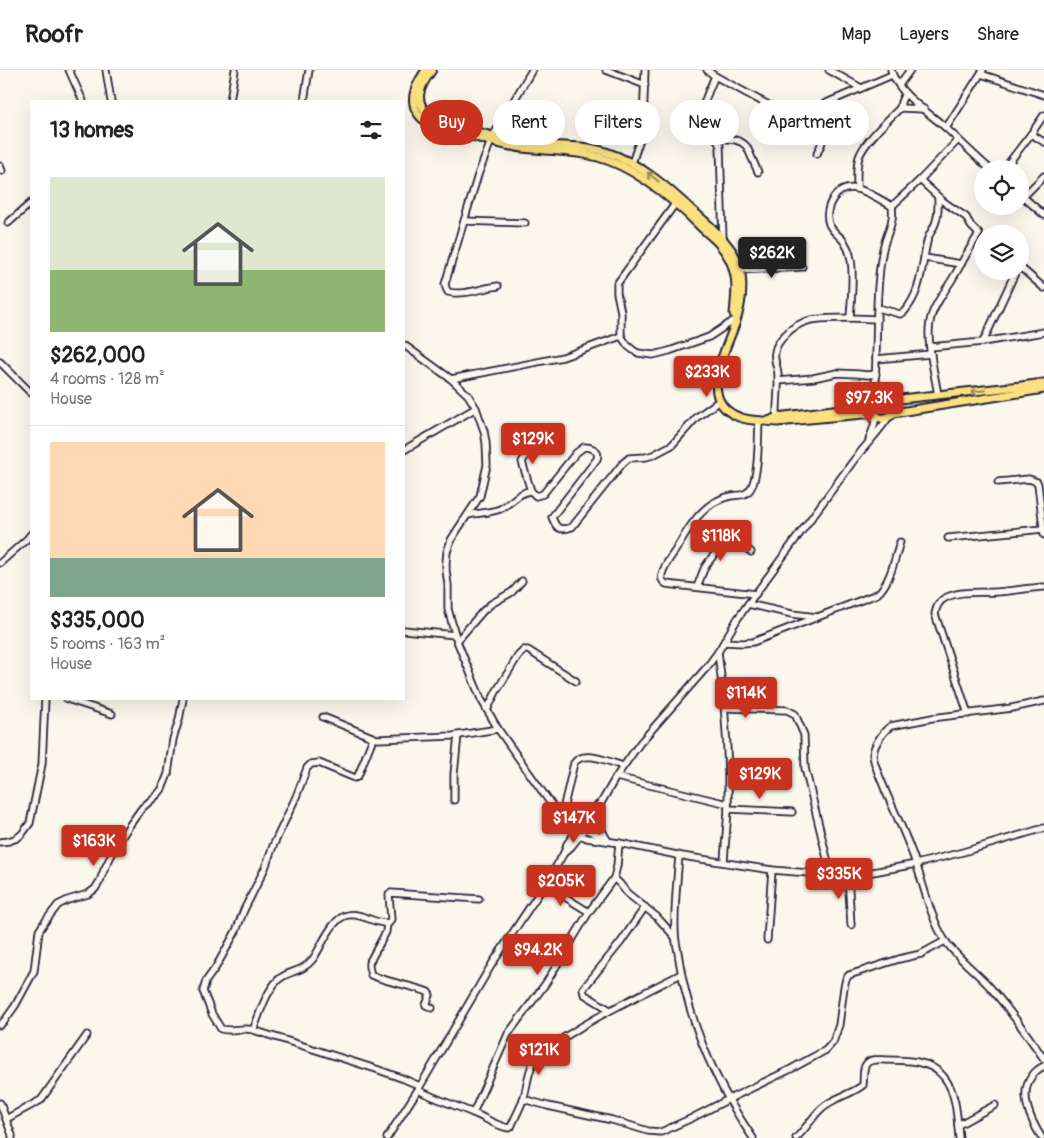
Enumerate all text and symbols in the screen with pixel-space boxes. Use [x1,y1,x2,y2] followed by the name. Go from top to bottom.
[25,20,83,49] text: Roofr
[842,23,871,46] text: Map
[899,23,949,46] text: Layers
[977,23,1019,46] text: Share
[420,100,483,145] chip: Buy
[493,100,565,145] chip: Rent
[575,100,660,145] chip: Filters
[670,100,739,145] chip: New
[749,100,869,145] chip: Apartment
[357,116,385,144] icon: filters
[50,117,133,144] text: 13 homes
[974,160,1029,280] map controls
[974,160,1029,215] button: locate
[647,172,660,183] one-way arrow
[173,209,263,299] icon: home
[974,225,1029,280] button: layers
[737,236,807,279] pin: $262K
[749,243,795,263] text: $262K
[50,342,145,369] text: $262,000
[672,356,742,398] pin: $233K
[685,362,729,382] text: $233K
[50,369,165,389] text: 4 rooms · 128 m²
[828,382,910,424] pin: $97.3K
[971,386,987,396] one-way arrow
[845,388,893,408] text: $97.3K
[50,389,92,409] text: House
[498,422,568,465] pin: $129K
[512,429,554,449] text: $129K
[173,475,263,565] icon: home
[686,520,756,562] pin: $118K
[702,526,740,546] text: $118K
[50,607,145,634] text: $335,000
[50,634,165,654] text: 5 rooms · 163 m²
[50,654,92,674] text: House
[711,676,781,719] pin: $114K
[726,683,766,703] text: $114K
[725,758,795,800] pin: $129K
[739,764,781,784] text: $129K
[539,802,609,844] pin: $147K
[553,808,595,828] text: $147K
[59,824,129,867] pin: $163K
[73,831,115,851] text: $163K
[804,858,874,900] pin: $335K
[526,864,596,907] pin: $205K
[817,864,861,884] text: $335K
[538,871,584,891] text: $205K
[497,934,579,976] pin: $94.2K
[514,940,562,960] text: $94.2K
[504,1034,574,1076] pin: $121K
[519,1040,559,1060] text: $121K

